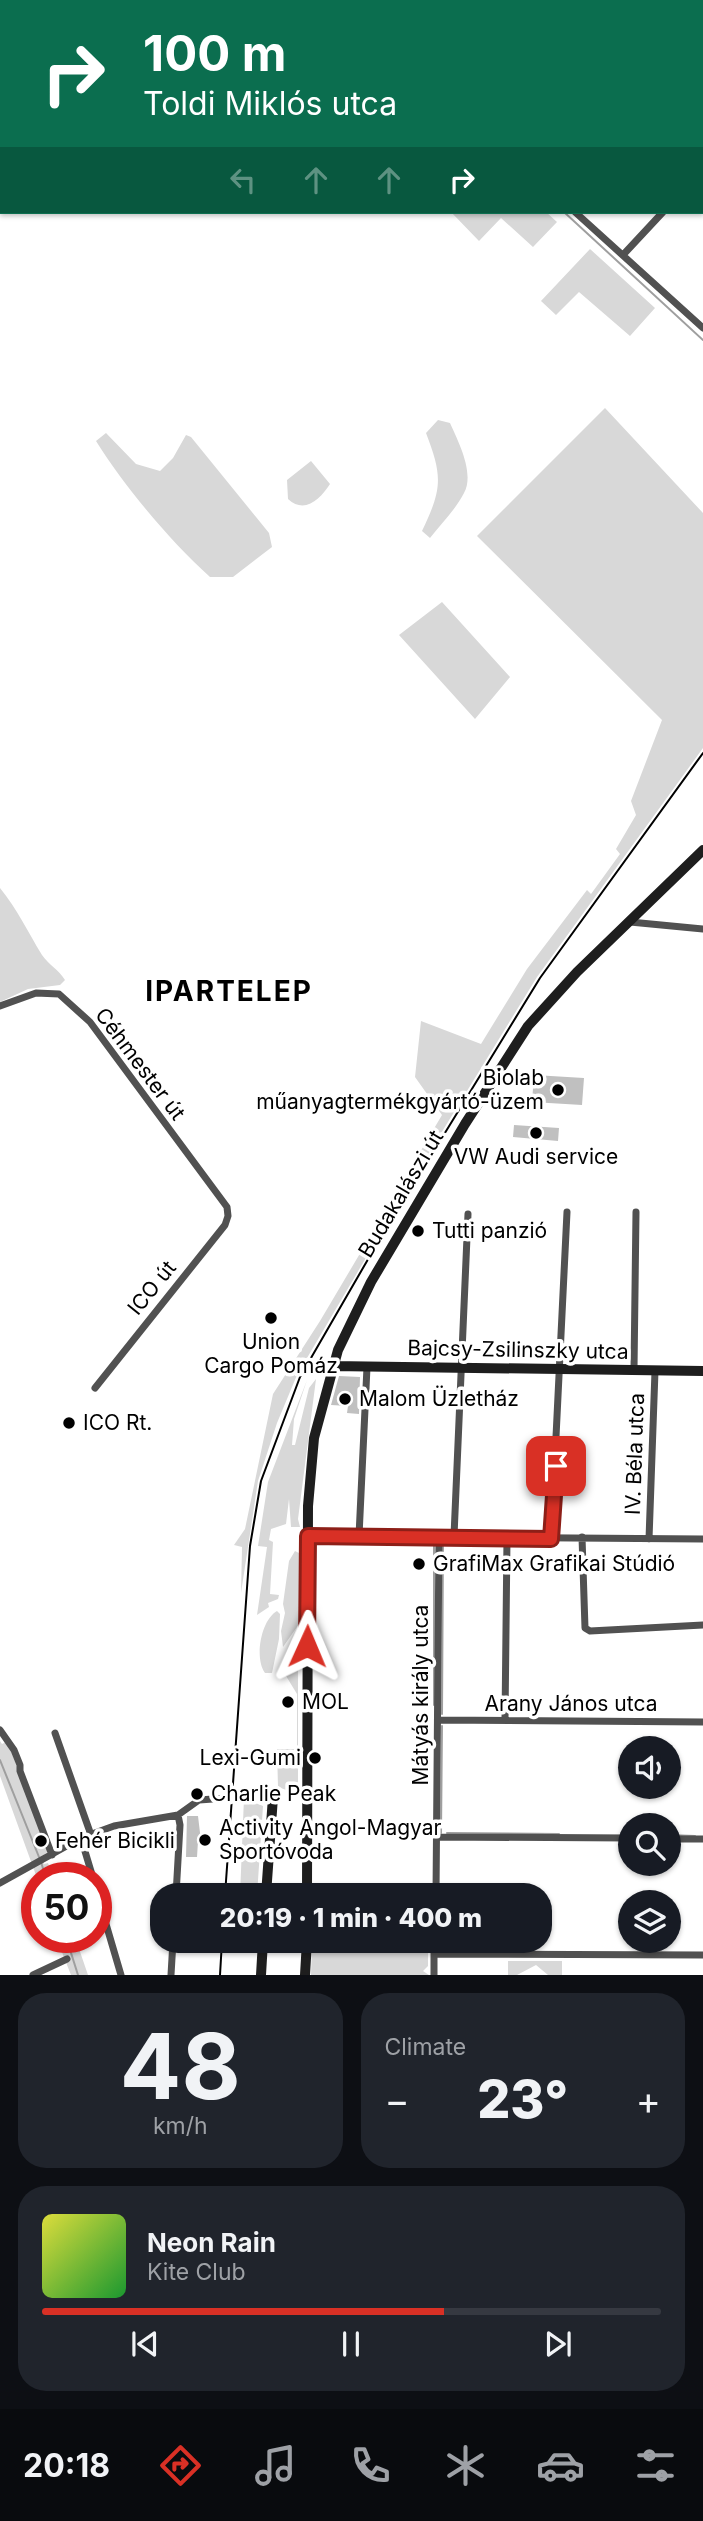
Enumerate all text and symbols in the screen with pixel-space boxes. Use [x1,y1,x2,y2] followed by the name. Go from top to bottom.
[143,24,287,83] text: 100 m
[28,28,119,119] icon: right
[143,84,397,123] text: Toldi Miklós utca
[224,161,262,199] icon: left
[297,161,335,199] icon: ahead
[370,161,408,199] icon: ahead
[443,161,481,199] icon: right
[145,974,313,1008] district label: IPARTELEP
[90,1003,191,1125] street label: Céhmester út
[256,1065,544,1114] place label: Biolab műanyagtermékgyártó-üzem
[550,1082,566,1098] marker: Biolab műanyagtermékgyártó-üzem
[353,1125,448,1262] street label: Budakalászi út
[528,1125,544,1141] marker: VW Audi service
[454,1144,618,1169] place label: VW Audi service
[432,1218,547,1243] place label: Tutti panzió
[410,1223,426,1239] marker: Tutti panzió
[122,1256,181,1320] street label: ICO út
[263,1310,279,1326] marker: Union Cargo Pomáz
[204,1329,338,1378] place label: Union Cargo Pomáz
[407,1335,629,1364] street label: Bajcsy-Zsilinszky utca
[359,1385,519,1411] place label: Malom Üzletház
[337,1391,353,1407] marker: Malom Üzletház
[620,1393,649,1515] street label: IV. Béla utca
[83,1410,152,1435] place label: ICO Rt.
[61,1415,77,1431] marker: ICO Rt.
[526,1436,586,1496] pin
[537,1447,575,1485] icon: arrive
[433,1551,675,1576] place label: GrafiMax Grafikai Stúdió
[411,1556,427,1572] marker: GrafiMax Grafikai Stúdió
[408,1605,433,1785] street label: Mátyás király utca
[270,1609,344,1683] position arrow
[302,1689,349,1714] place label: MOL
[485,1691,657,1716] street label: Arany János utca
[280,1694,296,1710] marker: MOL
[618,1736,681,1953] map controls
[618,1736,681,1799] button: sound
[200,1745,301,1770] place label: Lexi-Gumi
[307,1750,323,1766] marker: Lexi-Gumi
[211,1781,337,1806] place label: Charlie Peak
[189,1786,205,1802] marker: Charlie Peak
[618,1813,681,1876] button: search
[219,1815,442,1864] place label: Activity Angol-Magyar Sportóvoda
[55,1828,175,1853] place label: Fehér Bicikli
[197,1832,213,1848] marker: Activity Angol-Magyar Sportóvoda
[33,1833,49,1849] marker: Fehér Bicikli
[21,1862,112,1953] speed limit sign: 50
[618,1890,681,1953] button: layers
[220,1902,482,1933] text: 20:19 · 1 min · 400 m
[120,2011,241,2121] text: 48
[385,2033,466,2061] text: Climate
[477,2068,568,2131] text: 23°
[385,2077,410,2123] text: −
[636,2077,661,2123] text: +
[153,2112,208,2140] text: km/h
[147,2227,276,2258] text: Neon Rain
[147,2258,246,2286] text: Kite Club
[126,2325,164,2363] icon: previous
[332,2325,370,2363] icon: pause
[539,2325,577,2363] icon: next
[156,2441,205,2490] icon: directions
[251,2441,300,2490] icon: music
[346,2441,395,2490] icon: phone
[441,2441,490,2490] icon: climate
[536,2441,585,2490] icon: car
[631,2441,680,2490] icon: filters
[23,2446,110,2485] text: 20:18

